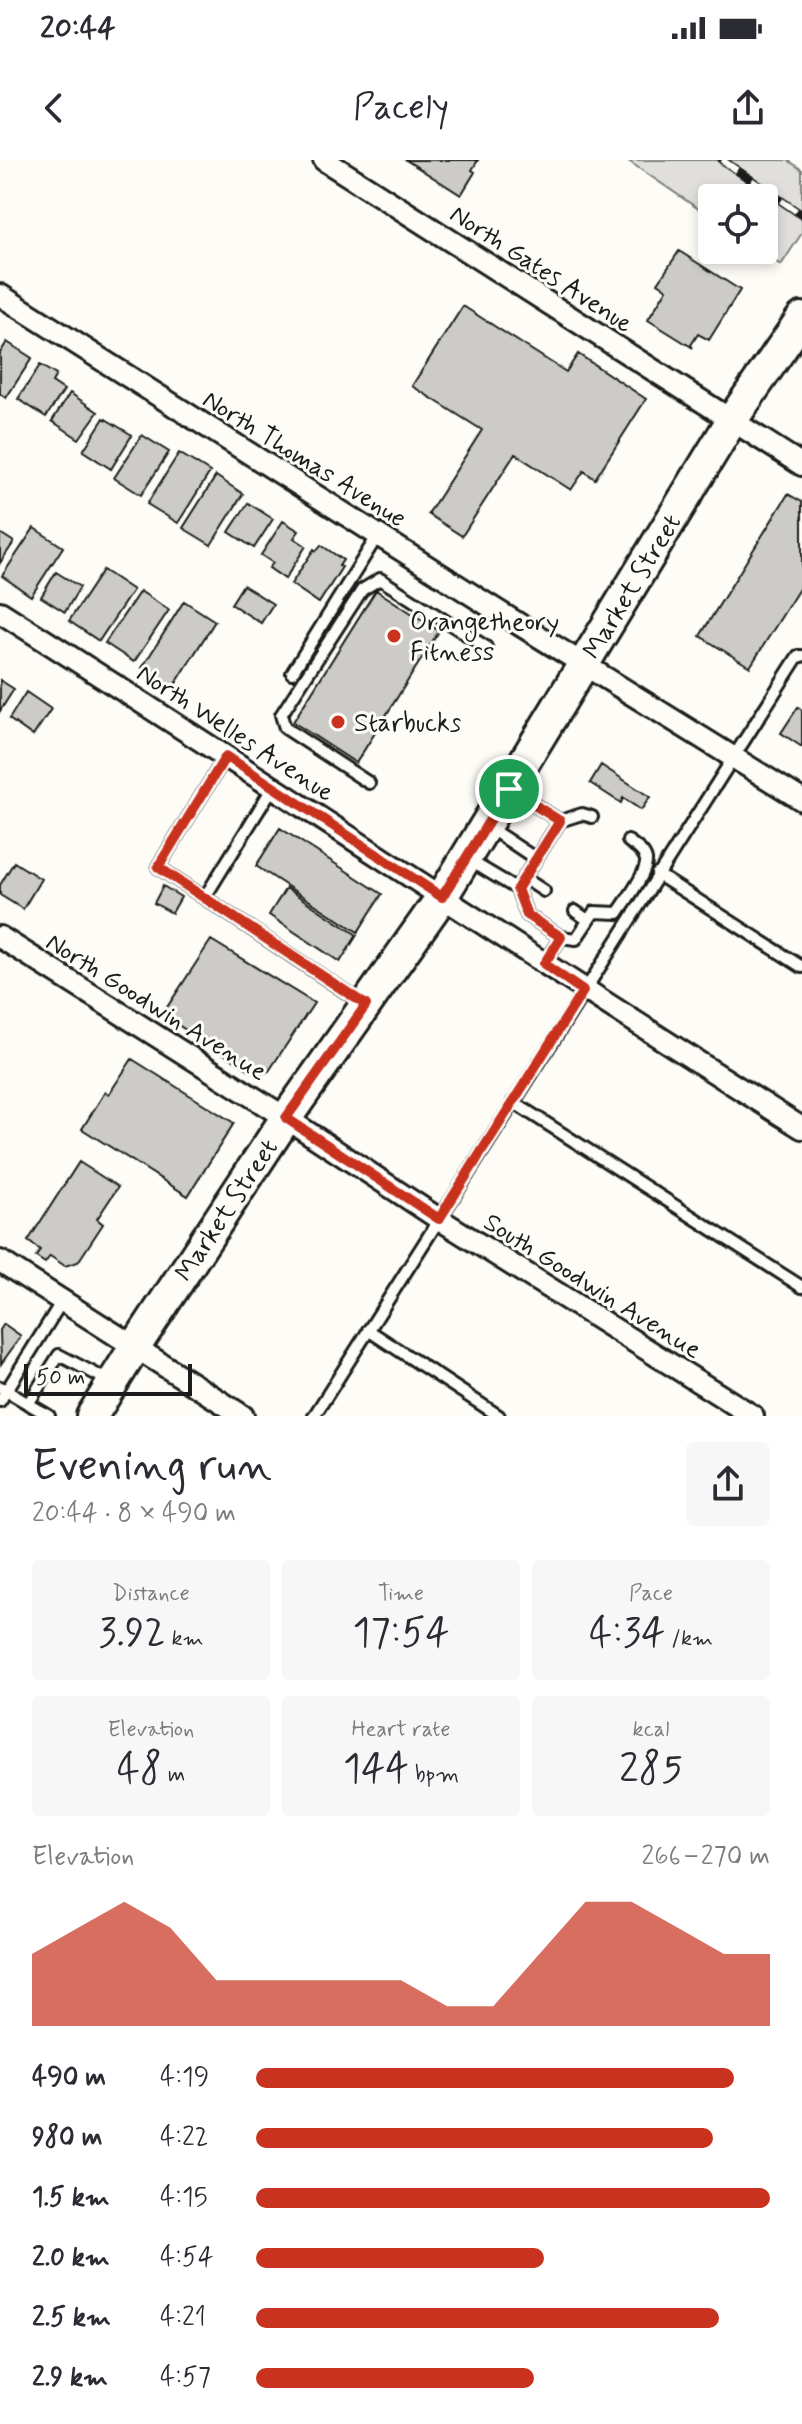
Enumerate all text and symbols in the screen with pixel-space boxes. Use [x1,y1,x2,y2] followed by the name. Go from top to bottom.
[40,9,116,48] text: 20:44
[353,85,449,132] text: Pacely
[32,86,76,130] icon: back
[726,86,770,130] icon: share
[698,184,778,264] map controls
[698,184,778,264] button: locate
[443,198,639,342] street label: North Gates Avenue
[196,383,412,536] street label: North Thomas Avenue
[576,508,690,666] street label: Market Street
[410,606,559,670] place label: Orangetheory Fitness
[385,627,403,645] marker: Orangetheory Fitness
[130,657,340,810] street label: North Welles Avenue
[354,707,461,741] place label: Starbucks
[329,713,347,731] marker: Starbucks
[475,755,543,823] pin
[487,767,531,811] icon: arrive
[39,926,273,1090] street label: North Goodwin Avenue
[168,1133,287,1288] street label: Market Street
[477,1206,707,1368] street label: South Goodwin Avenue
[24,1360,192,1396] scale bar
[36,1364,85,1392] text: 50 m
[32,1438,272,1496] text: Evening run
[686,1442,770,1526] button: share
[32,1497,236,1531] text: 20:44 · 8 × 490 m
[112,1580,190,1608] text: Distance
[378,1580,424,1608] text: Time
[629,1580,673,1608] text: Pace
[98,1608,166,1660] text: 3.92
[353,1608,449,1660] text: 17:54
[589,1608,665,1660] text: 4:34
[166,1625,204,1653] text: km
[665,1625,713,1653] text: /km
[108,1716,194,1744] text: Elevation
[352,1716,450,1744] text: Heart rate
[633,1716,669,1744] text: kcal
[117,1744,162,1796] text: 48
[343,1744,409,1796] text: 144
[619,1744,683,1796] text: 285
[162,1761,185,1789] text: m
[409,1761,459,1789] text: bpm
[32,1840,134,1874] text: Elevation
[641,1840,770,1874] text: 266–270 m
[32,2061,106,2095] text: 490 m
[160,2061,209,2095] text: 4:19
[32,2121,102,2155] text: 980 m
[160,2121,209,2155] text: 4:22
[32,2181,110,2215] text: 1.5 km
[160,2181,208,2215] text: 4:15
[32,2241,110,2275] text: 2.0 km
[160,2241,213,2275] text: 4:54
[32,2301,111,2335] text: 2.5 km
[160,2301,206,2335] text: 4:21
[32,2361,108,2395] text: 2.9 km
[160,2361,211,2395] text: 4:57

